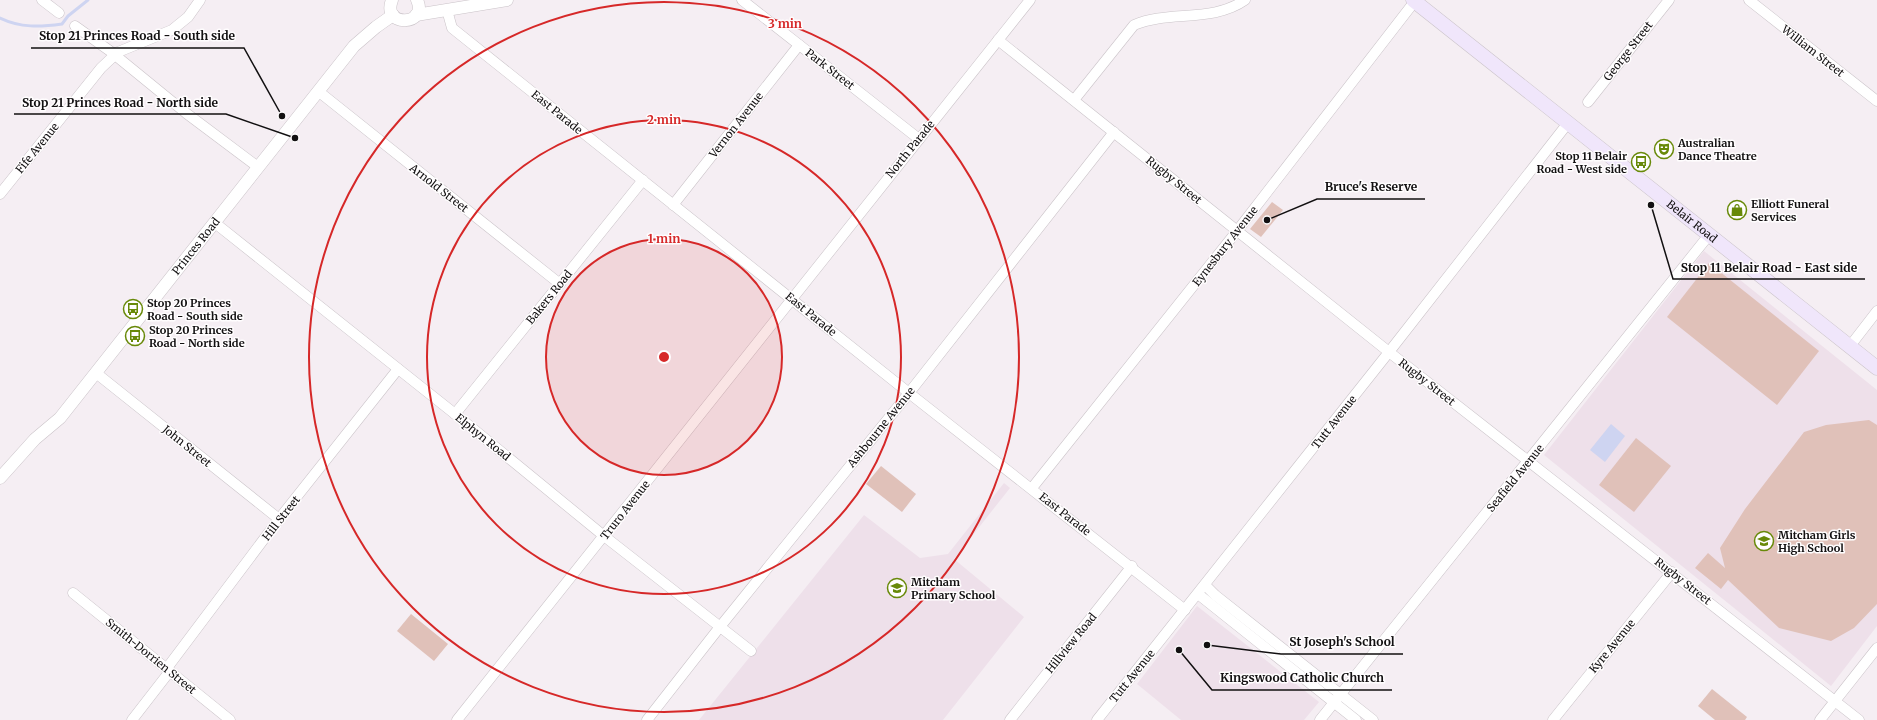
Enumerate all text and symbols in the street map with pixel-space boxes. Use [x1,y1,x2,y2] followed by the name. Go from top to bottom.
[768,16,802,31] text: 3 min
[1600,18,1656,84] street label: George Street
[1778,22,1848,80] street label: William Street
[31,24,244,48] callout: Stop 21 Princes Road - South side
[39,28,236,43] text: Stop 21 Princes Road - South side
[803,45,858,93] street label: Park Street
[529,87,586,137] street label: East Parade
[705,89,766,161] street label: Vernon Avenue
[14,90,226,114] callout: Stop 21 Princes Road - North side
[22,95,219,110] text: Stop 21 Princes Road - North side
[647,112,681,127] text: 2 min
[883,117,938,181] street label: North Parade
[12,120,62,176] street label: Fife Avenue
[1677,136,1757,163] place label: Australian Dance Theatre
[1653,138,1675,160] theatre icon: Australian Dance Theatre
[1537,149,1627,176] place label: Stop 11 Belair Road - West side
[1630,151,1652,173] bus stop icon: Stop 11 Belair Road - West side
[1143,153,1205,207] street label: Rugby Street
[406,160,472,216] street label: Arnold Street
[1317,175,1425,199] callout: Bruce's Reserve
[1325,179,1418,194] text: Bruce's Reserve
[1664,197,1720,246] street label: Belair Road
[1751,197,1829,224] place label: Elliott Funeral Services
[1726,199,1748,221] shop icon: Elliott Funeral Services
[1189,203,1261,289] street label: Eynesbury Avenue
[169,215,223,278] street label: Princes Road
[648,231,680,246] text: 1 min
[1673,255,1865,279] callout: Stop 11 Belair Road - East side
[1681,260,1858,275] text: Stop 11 Belair Road - East side
[523,267,575,327] street label: Bakers Road
[783,289,840,339] street label: East Parade
[147,296,243,323] place label: Stop 20 Princes Road - South side
[122,298,144,320] bus stop icon: Stop 20 Princes Road - South side
[149,323,245,350] place label: Stop 20 Princes Road - North side
[124,325,146,347] bus stop icon: Stop 20 Princes Road - North side
[657,350,671,364] centre of rings
[1396,356,1459,409] street label: Rugby Street
[844,384,918,471] street label: Ashbourne Avenue
[1309,392,1359,452] street label: Tutt Avenue
[453,410,514,464] street label: Elphyn Road
[159,421,215,470] street label: John Street
[1483,441,1547,515] street label: Seafield Avenue
[597,477,653,543] street label: Truro Avenue
[1036,490,1094,539] street label: East Parade
[259,492,303,543] street label: Hill Street
[1778,528,1856,555] place label: Mitcham Girls High School
[1753,530,1775,552] school or university icon: Mitcham Girls High School
[1652,555,1715,608] street label: Rugby Street
[911,575,996,602] place label: Mitcham Primary School
[886,577,908,599] school or university icon: Mitcham Primary School
[1043,610,1100,676] street label: Hillview Road
[103,615,200,697] street label: Smith-Dorrien Street
[1586,616,1638,676] street label: Kyre Avenue
[1281,630,1403,654] callout: St Joseph's School
[1289,634,1395,649] text: St Joseph's School
[1106,646,1158,705] street label: Tutt Avenue
[1212,666,1392,690] callout: Kingswood Catholic Church
[1220,670,1384,685] text: Kingswood Catholic Church

